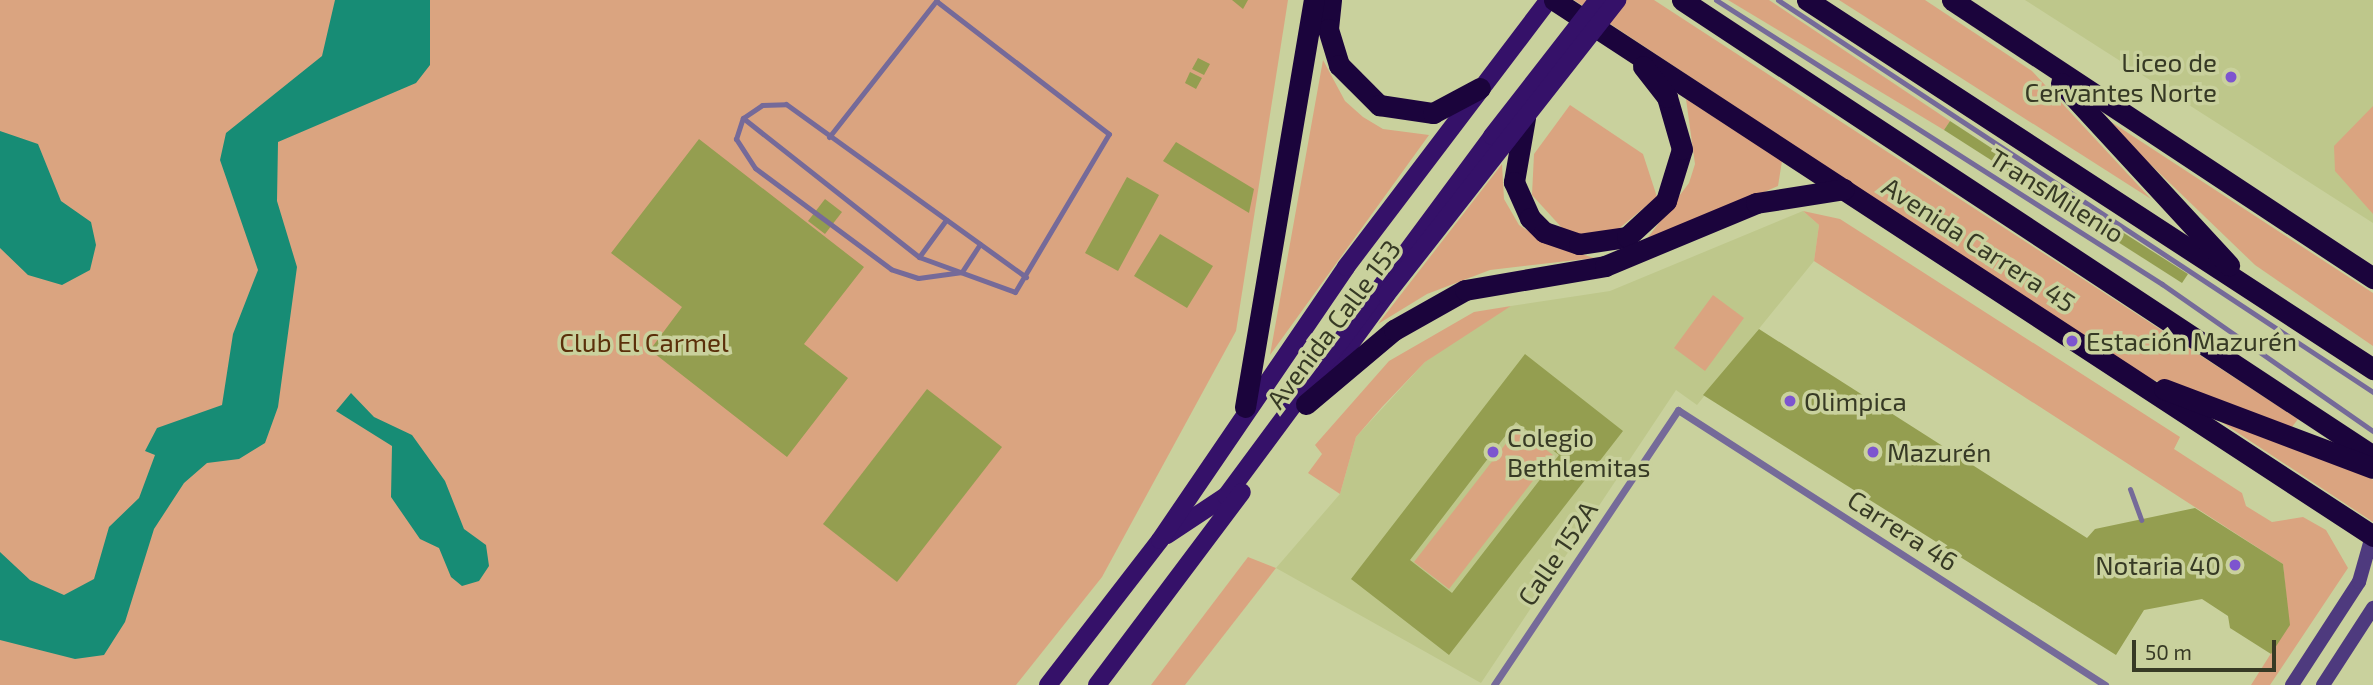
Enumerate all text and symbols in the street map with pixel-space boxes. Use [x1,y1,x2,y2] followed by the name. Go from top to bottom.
[2024,46,2217,108] place label: Liceo de Cervantes Norte
[2223,69,2239,85] marker: Liceo de Cervantes Norte
[1984,141,2130,249] street label: TransMilenio
[1877,170,2081,318] street label: Avenida Carrera 45
[1260,234,1406,414] street label: Avenida Calle 153
[2086,325,2297,357] place label: Estación Mazurén
[559,326,729,358] park label: Club El Carmel
[2064,333,2080,349] marker: Estación Mazurén
[1804,385,1907,417] place label: Olimpica
[1782,393,1798,409] marker: Olimpica
[1507,421,1650,482] place label: Colegio Bethlemitas
[1887,436,1991,468] place label: Mazurén
[1485,444,1501,460] marker: Colegio Bethlemitas
[1865,444,1881,460] marker: Mazurén
[1842,483,1964,577] street label: Carrera 46
[1511,495,1603,611] street label: Calle 152A
[2095,549,2221,581] place label: Notaria 40
[2227,557,2243,573] marker: Notaria 40
[2135,626,2278,670] scale bar
[2145,639,2192,664] text: 50 m

